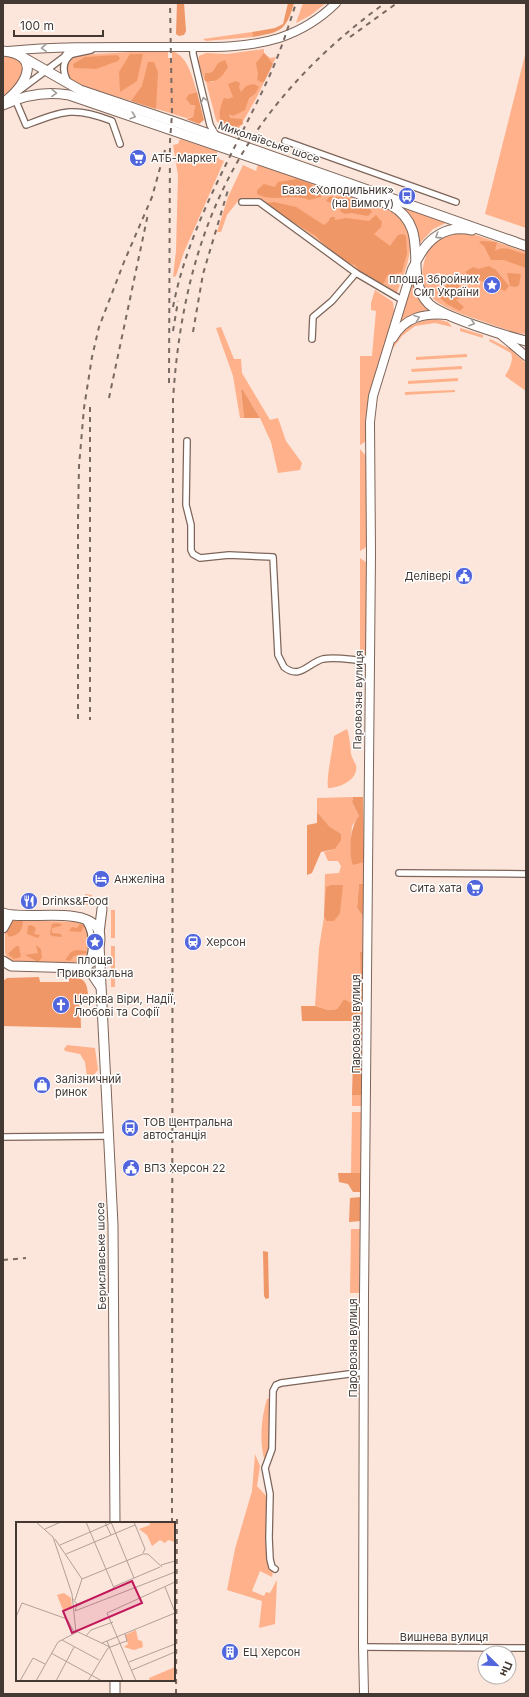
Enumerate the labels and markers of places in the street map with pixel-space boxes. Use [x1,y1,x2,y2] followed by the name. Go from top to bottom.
[128,148,148,168] supermarket icon: АТБ-Маркет
[151,151,218,165] place label: АТБ-Маркет
[282,183,394,210] place label: База «Холодильник» (на вимогу)
[397,186,417,206] bus stop icon: База «Холодильник» (на вимогу)
[389,272,479,299] place label: площа Збройних Сил України
[482,275,502,295] place icon: площа Збройних Сил України
[454,566,474,586] public building icon: Делівері
[405,569,451,583] place label: Делівері
[91,869,111,889] hotel icon: Анжеліна
[114,872,165,886] place label: Анжеліна
[465,878,485,898] supermarket icon: Сита хата
[410,881,462,895] place label: Сита хата
[19,891,39,911] restaurant icon: Drinks&Food
[42,894,108,908] place label: Drinks&Food
[85,932,105,952] place icon: площа Привокзальна
[183,932,203,952] station icon: Херсон
[206,935,246,949] place label: Херсон
[57,953,133,980] place label: площа Привокзальна
[74,992,176,1019] place label: Церква Віри, Надії, Любові та Софії
[51,995,71,1015] church icon: Церква Віри, Надії, Любові та Софії
[55,1072,121,1099] place label: Залізничний ринок
[32,1075,52,1095] shop icon: Залізничний ринок
[143,1115,233,1142] place label: ТОВ Центральна автостанція
[120,1118,140,1138] bus stop icon: ТОВ Центральна автостанція
[121,1158,141,1178] public building icon: ВПЗ Херсон 22
[144,1161,226,1175] place label: ВПЗ Херсон 22
[220,1642,240,1662] building icon: ЕЦ Херсон
[243,1645,300,1659] place label: ЕЦ Херсон

